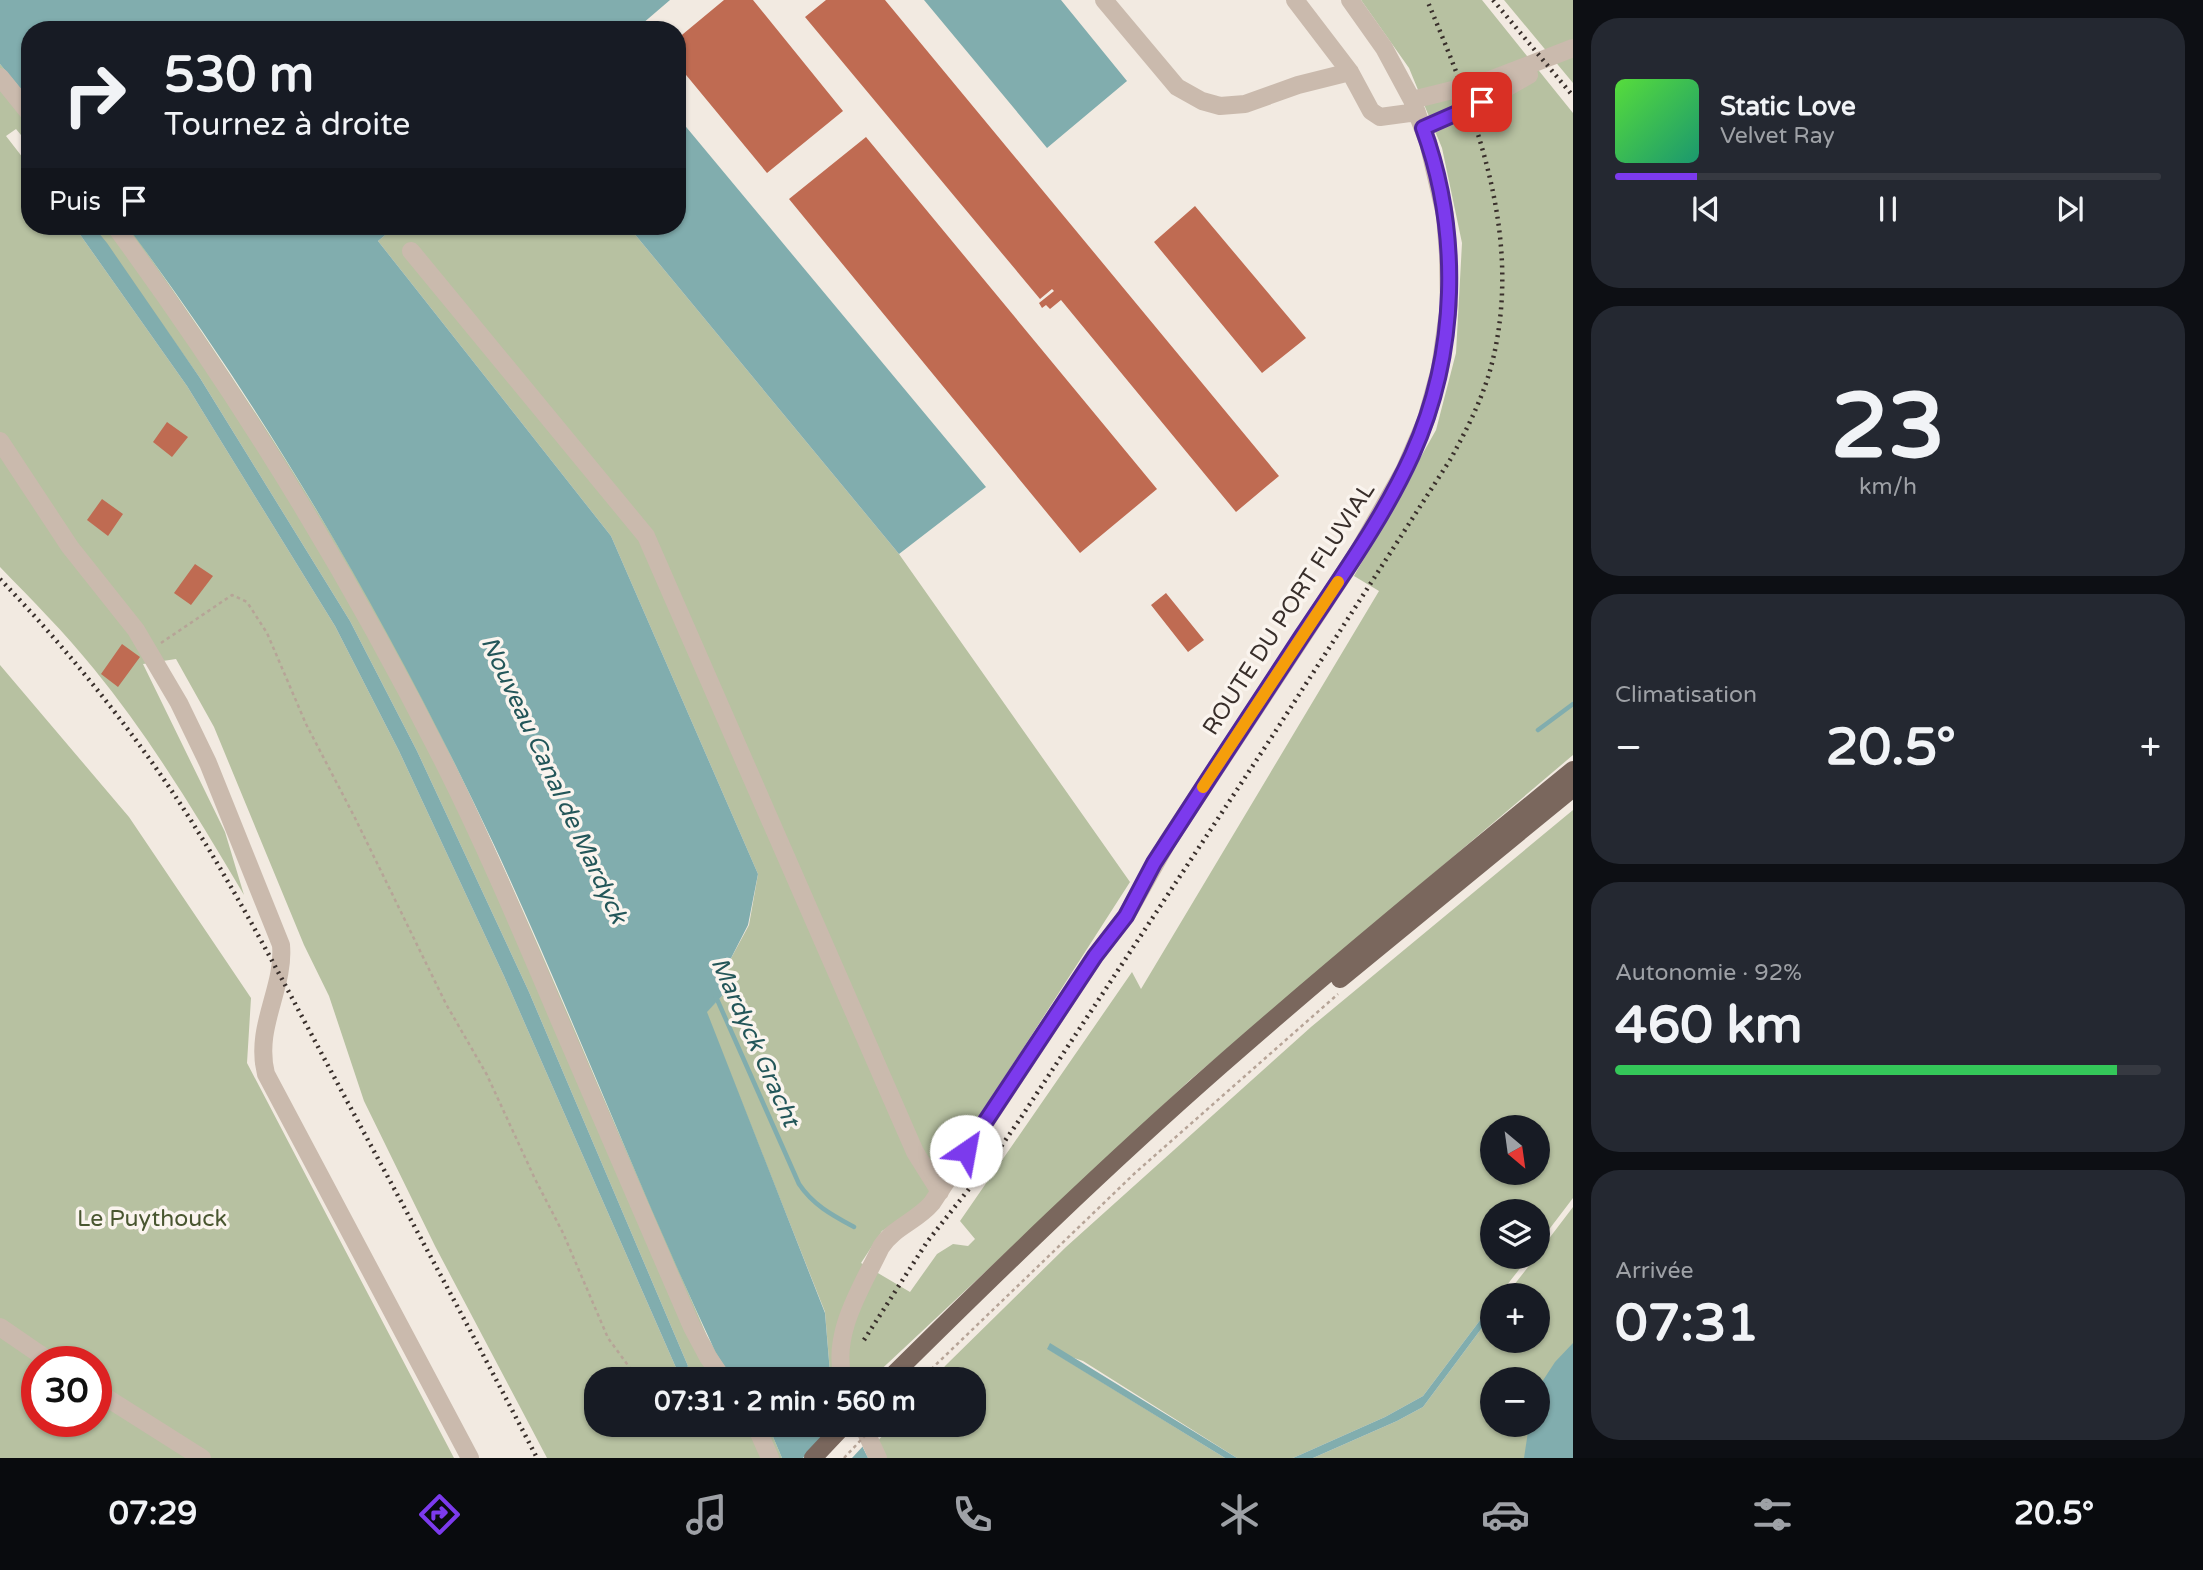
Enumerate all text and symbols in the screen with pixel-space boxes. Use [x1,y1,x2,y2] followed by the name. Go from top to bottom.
[164,46,314,105] text: 530 m
[49,49,140,140] icon: right
[1452,72,1512,132] pin
[1463,83,1501,121] icon: arrive
[1720,91,1856,122] text: Static Love
[164,106,410,144] text: Tournez à droite
[1720,122,1835,150] text: Velvet Ray
[115,182,153,220] icon: arrive
[49,186,101,217] text: Puis
[1687,190,1725,228] icon: previous
[1869,190,1907,228] icon: pause
[2051,190,2089,228] icon: next
[1831,372,1945,482] text: 23
[1859,473,1917,501] text: km/h
[1197,477,1381,741] street label: ROUTE DU PORT FLUVIAL
[475,632,634,930] water label: Nouveau Canal de Mardyck
[1615,681,1757,709] text: Climatisation
[1826,716,1956,779] text: 20.5°
[1615,725,1642,771] text: −
[2140,725,2161,771] text: +
[705,953,807,1134] water label: Mardyck Gracht
[1615,959,1802,987] text: Autonomie · 92%
[1615,994,1803,1057] text: 460 km
[929,1114,1003,1188] position arrow
[1480,1115,1550,1185] north arrow
[1480,1115,1550,1437] map controls
[1480,1199,1550,1269] button: layers
[77,1205,227,1233] park label: Le Puythouck
[1615,1257,1693,1285] text: Arrivée
[1480,1283,1550,1353] button: +
[1615,1292,1759,1355] text: 07:31
[21,1346,112,1437] speed limit sign: 30
[1480,1367,1550,1437] button: −
[654,1386,916,1417] text: 07:31 · 2 min · 560 m
[415,1490,464,1539] icon: directions
[682,1490,731,1539] icon: music
[948,1490,997,1539] icon: phone
[1215,1490,1264,1539] icon: climate
[1481,1490,1530,1539] icon: car
[1748,1490,1797,1539] icon: filters
[109,1495,197,1533] text: 07:29
[2014,1495,2094,1533] text: 20.5°

